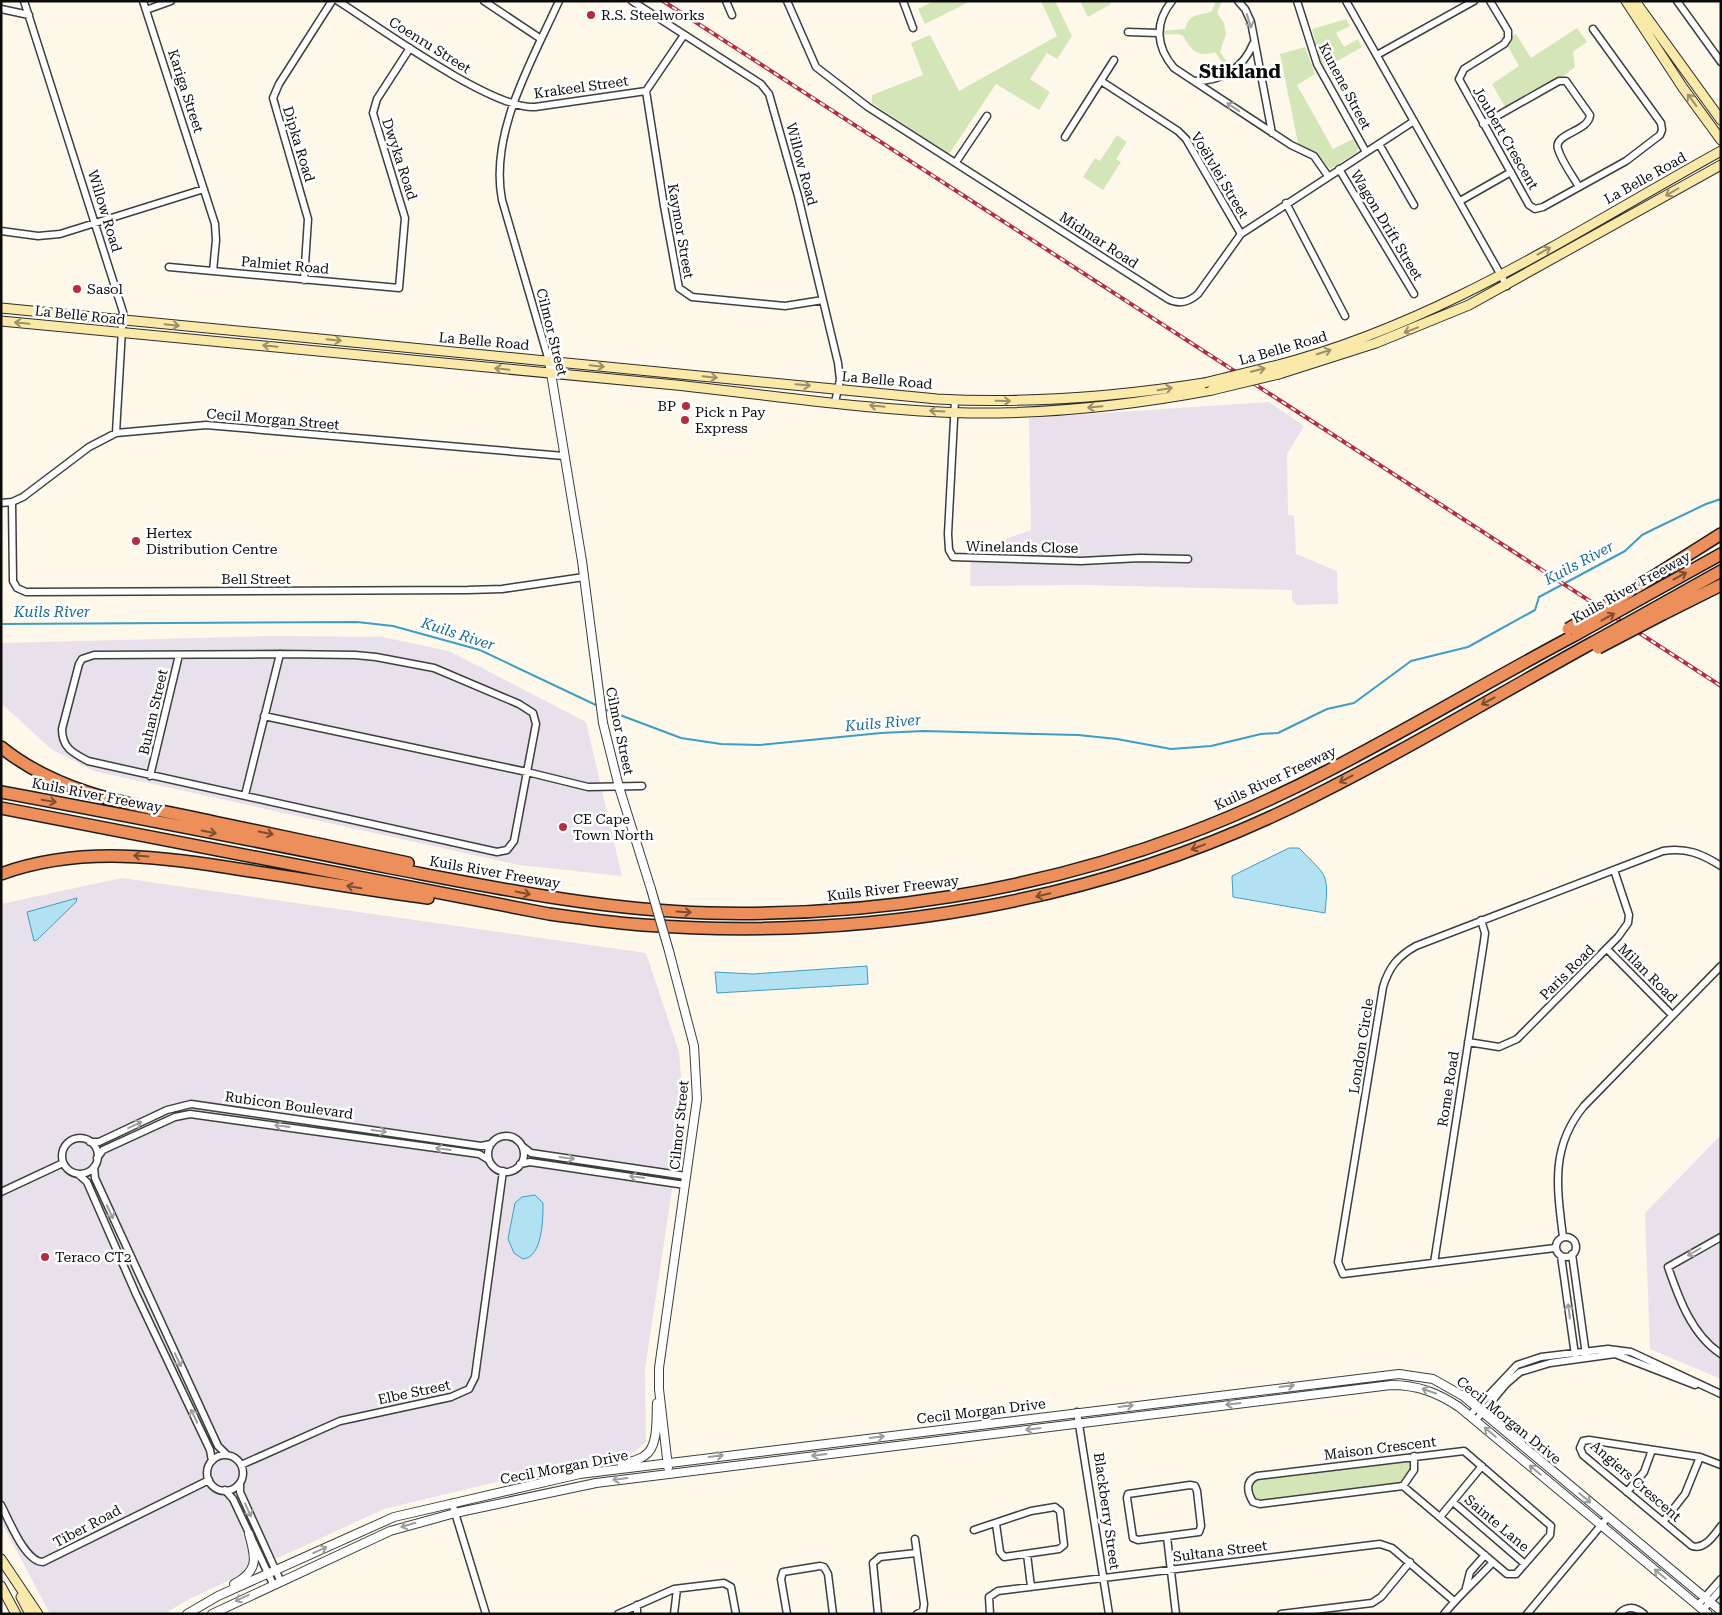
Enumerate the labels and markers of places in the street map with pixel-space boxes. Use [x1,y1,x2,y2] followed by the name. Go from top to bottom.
[601,7,705,23] place label: R.S. Steelworks
[585,9,597,21] marker: R.S. Steelworks
[87,281,124,297] place label: Sasol
[71,283,83,295] marker: Sasol
[658,398,676,414] place label: BP
[680,400,692,412] marker: BP
[695,404,766,436] place label: Pick n Pay Express
[679,414,691,426] marker: Pick n Pay Express
[146,525,278,557] place label: Hertex Distribution Centre
[130,535,142,547] marker: Hertex Distribution Centre
[573,811,654,843] place label: CE Cape Town North
[557,821,569,833] marker: CE Cape Town North
[55,1249,132,1265] place label: Teraco CT2
[39,1251,51,1263] marker: Teraco CT2

